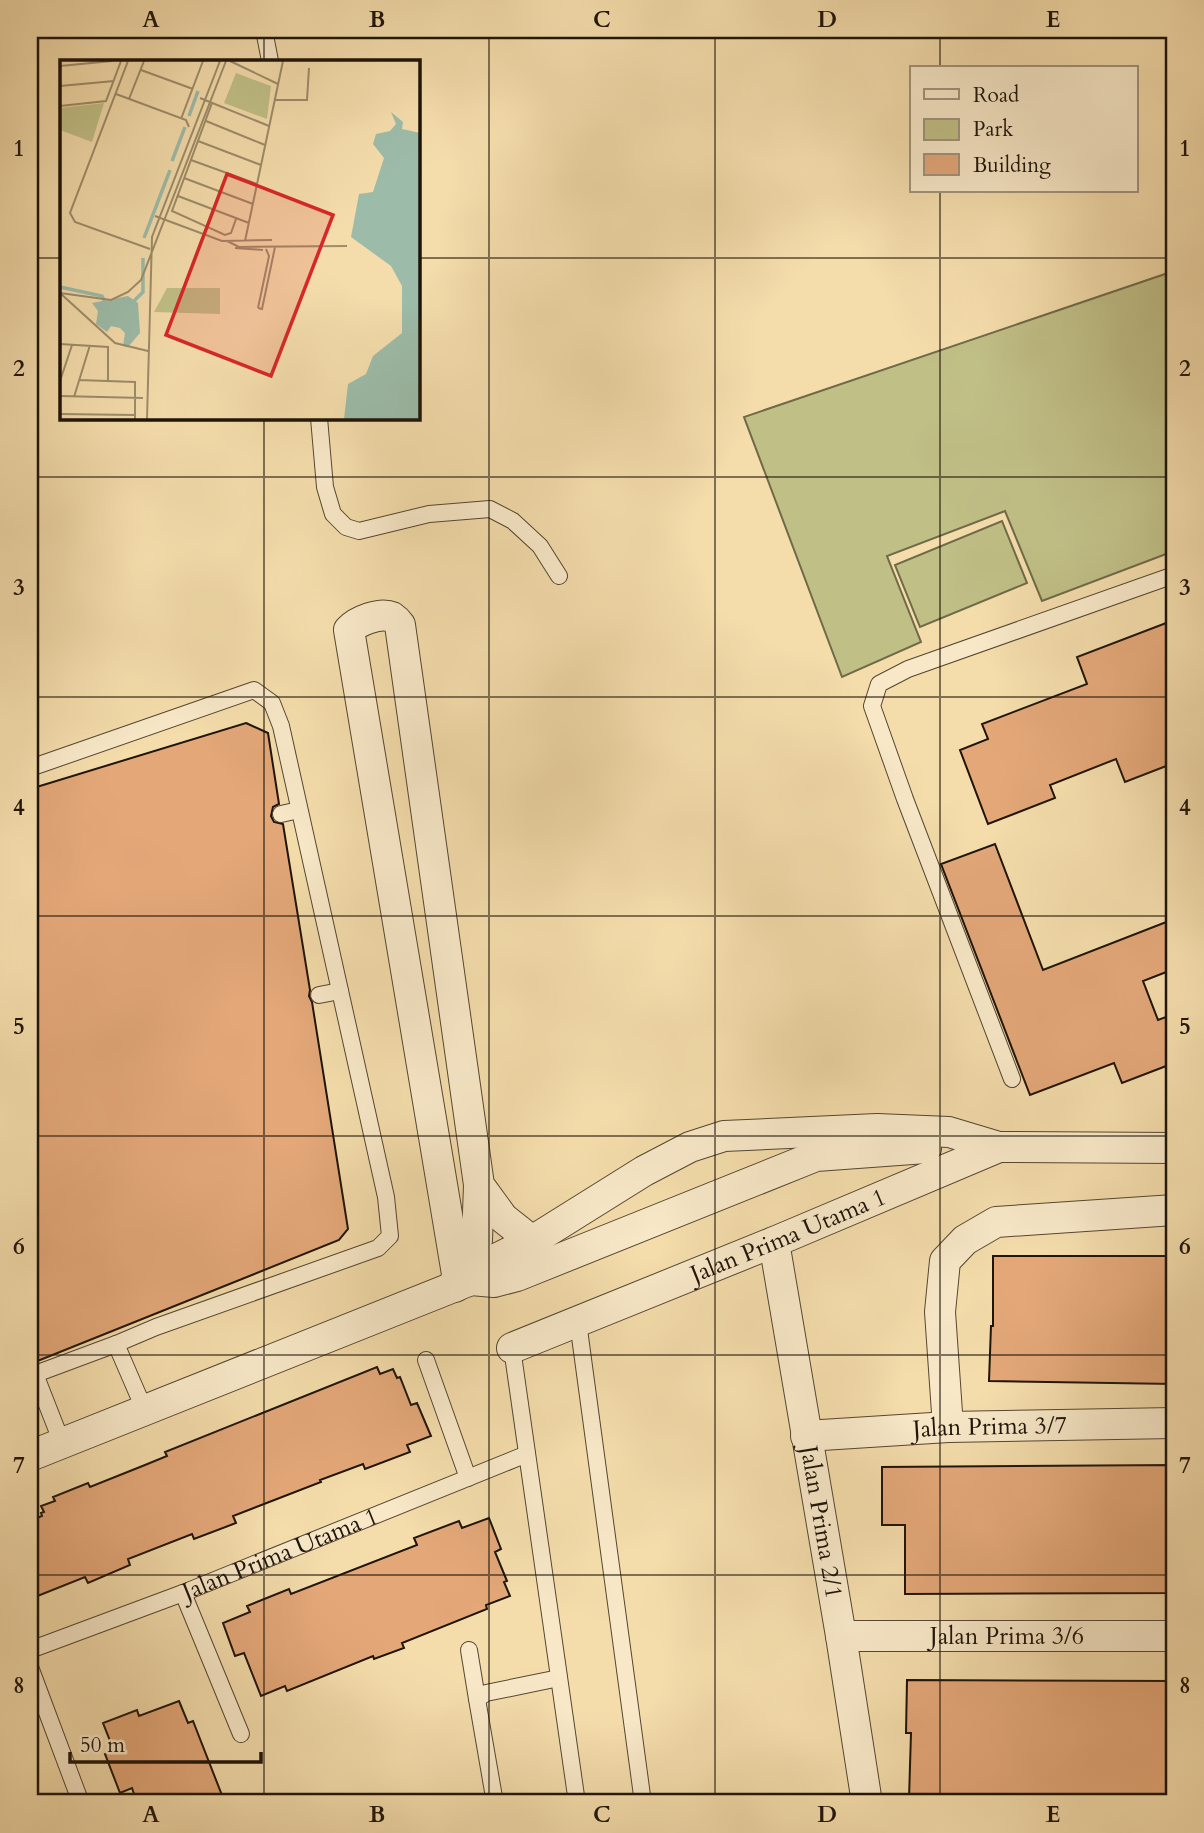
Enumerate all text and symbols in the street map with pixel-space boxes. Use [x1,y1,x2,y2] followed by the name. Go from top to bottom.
[142,4,160,35] text: A
[369,4,385,35] text: B
[593,4,611,35] text: C
[817,4,837,35] text: D
[1046,4,1060,35] text: E
[60,60,420,420] inset map
[910,66,1138,192] legend
[973,81,1019,110] text: Road
[973,115,1014,144] text: Park
[13,133,25,164] text: 1
[1179,133,1191,164] text: 1
[973,151,1051,180] text: Building
[13,353,25,384] text: 2
[1179,353,1191,384] text: 2
[13,572,25,603] text: 3
[1179,572,1191,603] text: 3
[13,792,25,823] text: 4
[1179,792,1191,823] text: 4
[13,1011,25,1042] text: 5
[1179,1011,1191,1042] text: 5
[683,1181,891,1292] street label: Jalan Prima Utama 1
[13,1231,25,1262] text: 6
[1179,1231,1191,1262] text: 6
[909,1409,1067,1446] street label: Jalan Prima 3/7
[791,1440,850,1601] street label: Jalan Prima 2/1
[13,1450,25,1481] text: 7
[1179,1450,1191,1481] text: 7
[174,1500,383,1610] street label: Jalan Prima Utama 1
[927,1620,1084,1653] street label: Jalan Prima 3/6
[13,1670,25,1701] text: 8
[1179,1670,1191,1701] text: 8
[70,1721,261,1765] scale bar
[80,1731,125,1760] text: 50 m
[142,1799,160,1830] text: A
[369,1799,385,1830] text: B
[593,1799,611,1830] text: C
[817,1799,837,1830] text: D
[1046,1799,1060,1830] text: E

